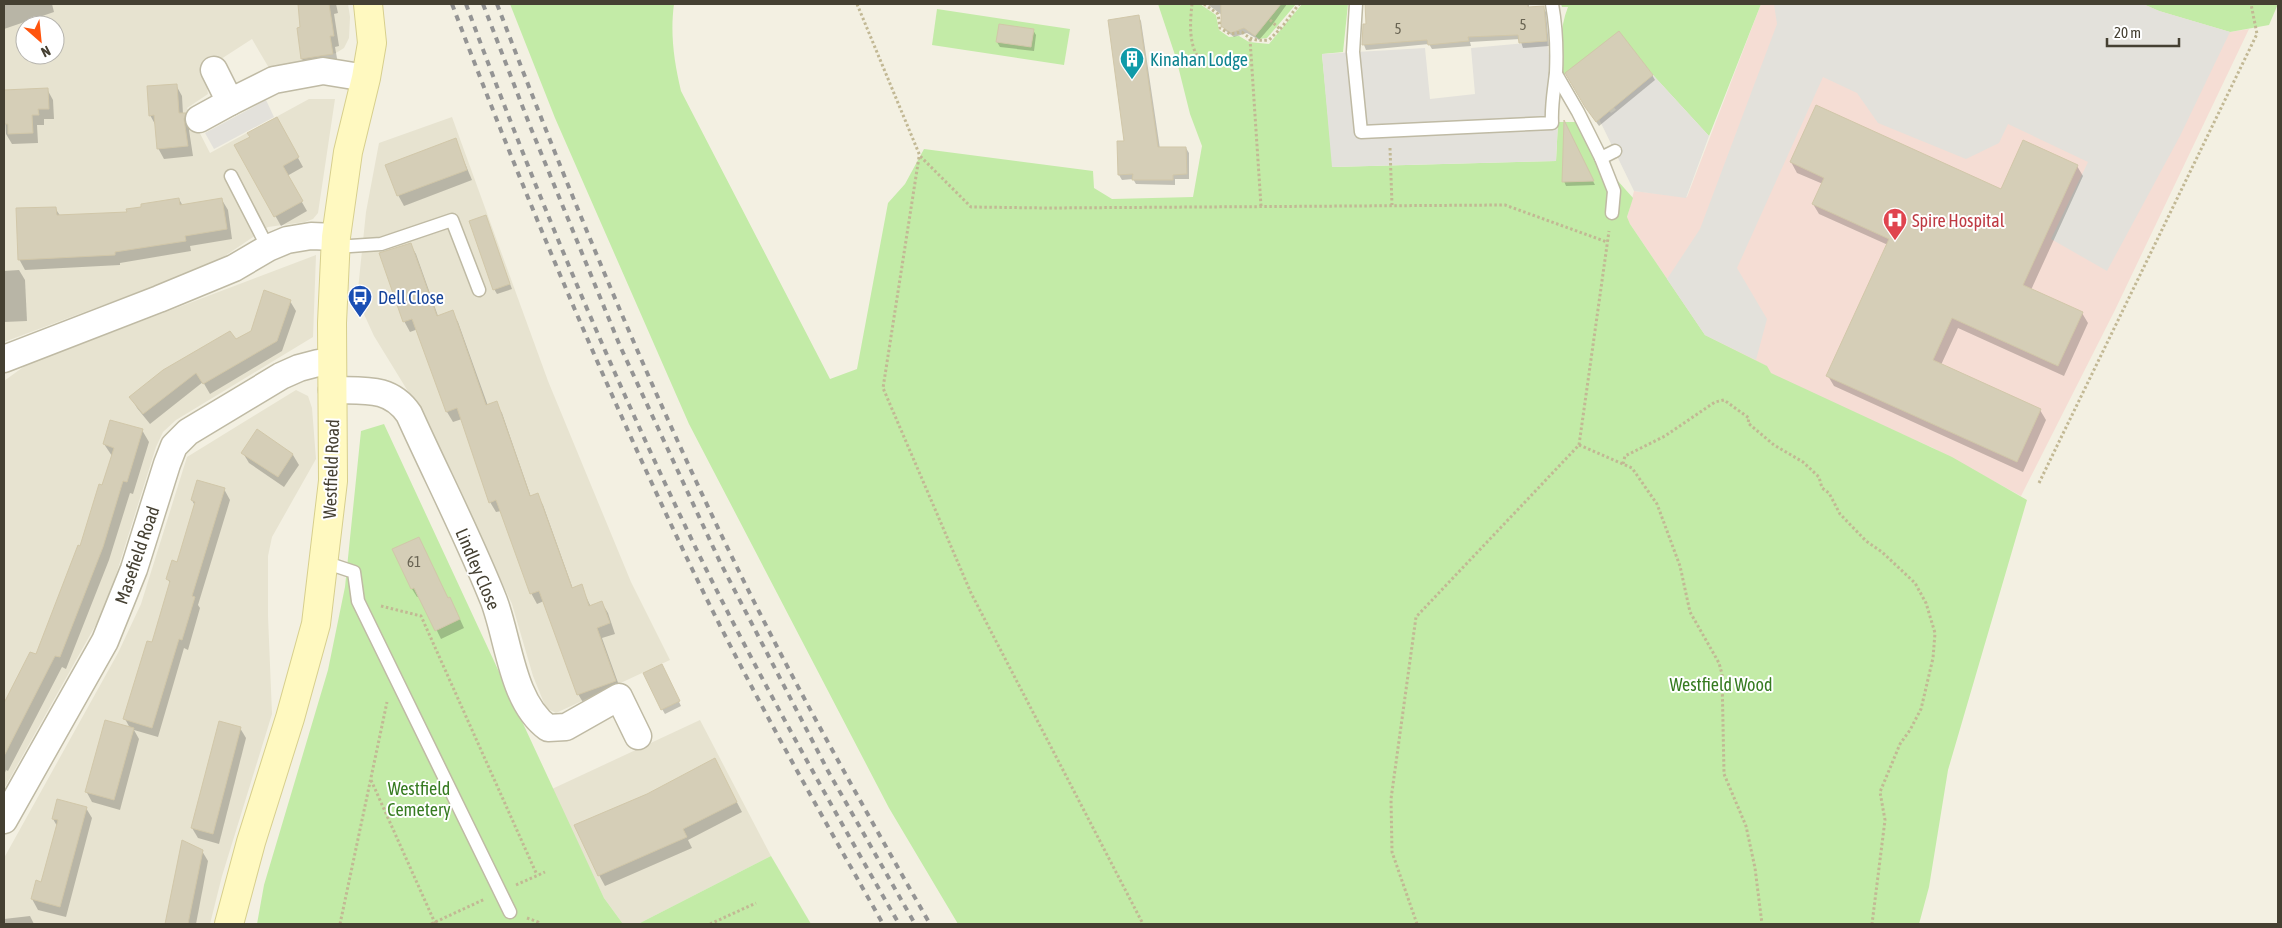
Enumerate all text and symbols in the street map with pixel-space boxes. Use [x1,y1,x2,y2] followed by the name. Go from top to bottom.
[15,15,65,65] north arrow
[2107,15,2180,47] scale bar
[1519,16,1527,33] house number: 5
[1394,20,1402,37] house number: 5
[2114,24,2141,41] text: 20 m
[39,43,53,61] text: N
[1119,46,1145,80] building icon: Kinahan Lodge
[1150,49,1248,70] place label: Kinahan Lodge
[1882,207,1908,241] hospital icon: Spire Hospital
[1912,210,2005,231] place label: Spire Hospital
[347,284,373,318] bus stop icon: Dell Close
[378,287,444,308] place label: Dell Close
[319,419,343,519] street label: Westfield Road
[110,503,164,607] street label: Masefield Road
[451,525,505,613] street label: Lindley Close
[407,553,421,570] house number: 61
[1669,674,1773,695] park label: Westfield Wood
[387,778,451,820] park label: Westfield Cemetery

